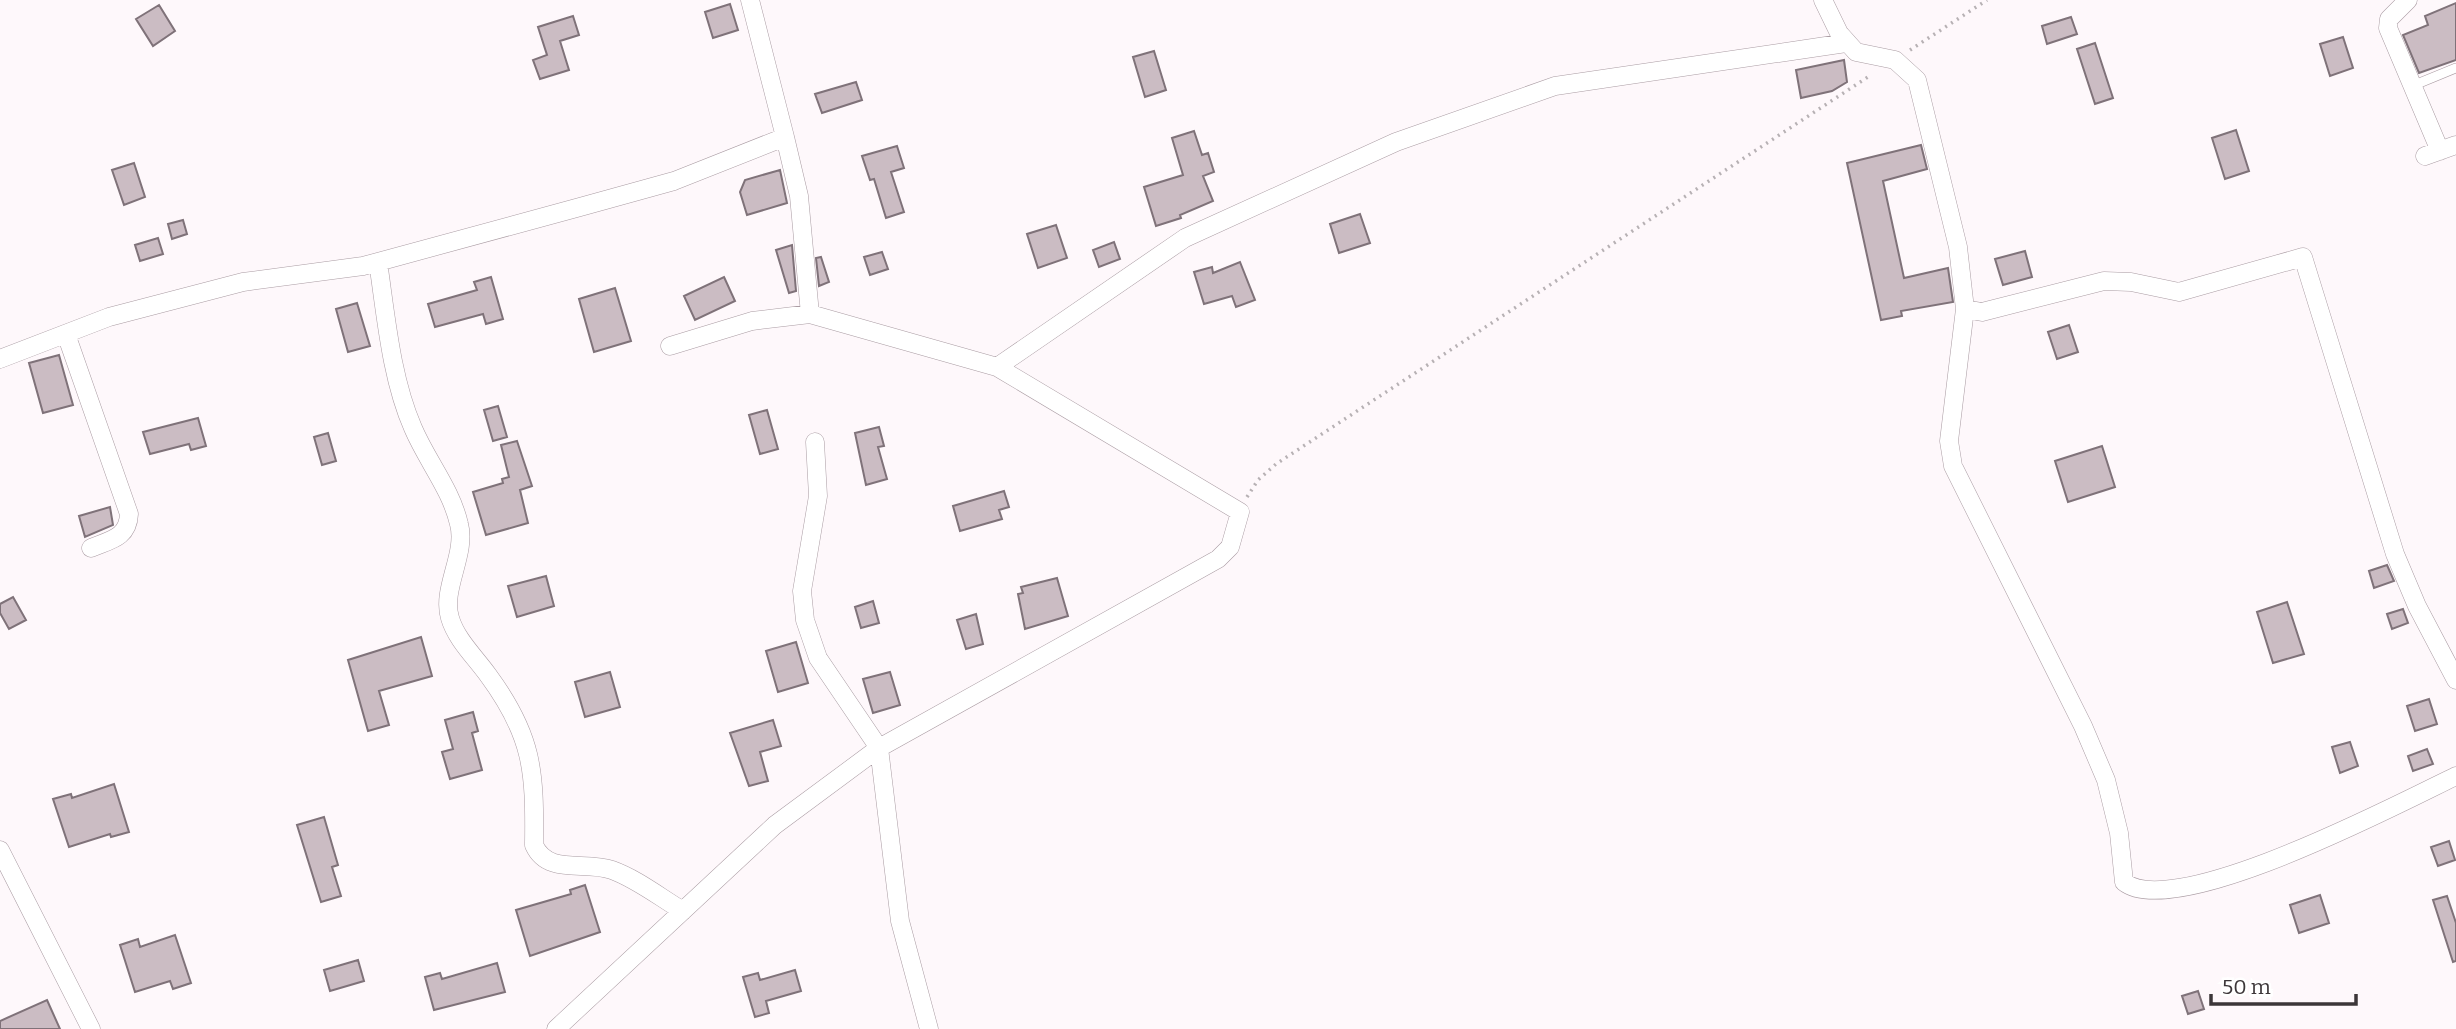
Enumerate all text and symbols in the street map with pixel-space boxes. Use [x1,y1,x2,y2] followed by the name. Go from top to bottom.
[2211,962,2356,1006] scale bar
[2222,974,2271,1000] text: 50 m

